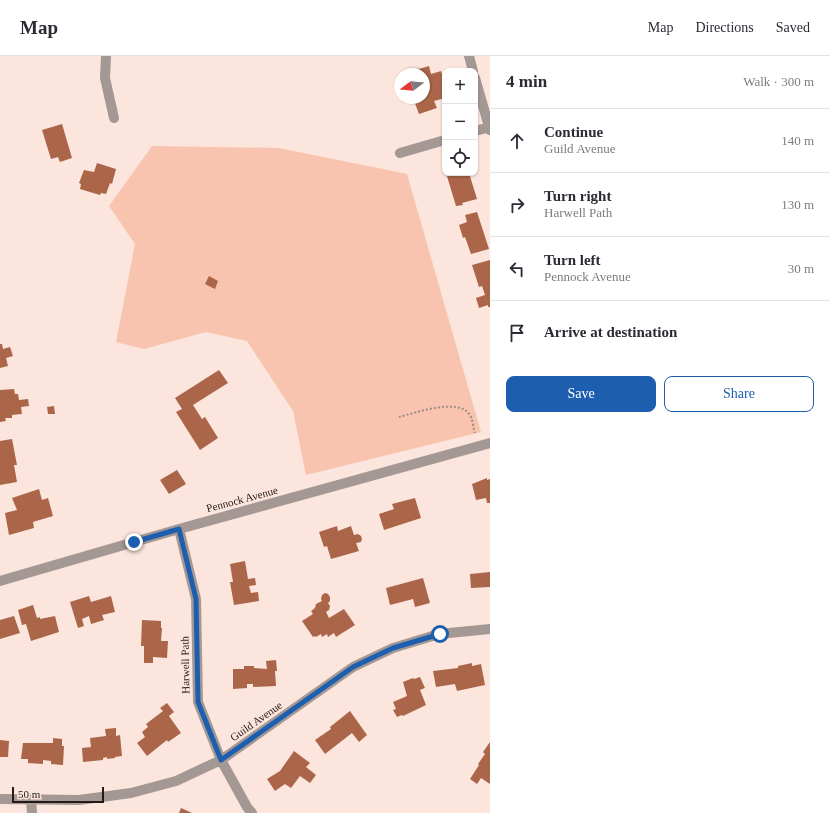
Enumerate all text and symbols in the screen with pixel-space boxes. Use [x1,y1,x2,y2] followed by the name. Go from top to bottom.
[20,17,58,38] text: Map
[648,20,673,35] text: Map
[695,20,754,35] text: Directions
[776,20,810,35] text: Saved
[394,68,430,104] north arrow
[442,68,478,176] map controls
[442,68,478,104] button: +
[506,72,547,91] text: 4 min
[743,74,814,89] text: Walk · 300 m
[442,104,478,140] button: −
[544,124,603,140] text: Continue
[506,130,528,152] icon: ahead
[781,133,814,148] text: 140 m
[442,140,478,176] button: locate
[544,141,616,156] text: Guild Avenue
[544,188,611,204] text: Turn right
[506,194,528,216] icon: right
[781,197,814,212] text: 130 m
[544,205,612,220] text: Harwell Path
[544,252,601,268] text: Turn left
[506,258,528,280] icon: left
[788,261,814,276] text: 30 m
[544,269,631,284] text: Pennock Avenue
[506,322,528,344] icon: arrive
[544,324,677,340] text: Arrive at destination
[506,376,656,412] button: Save
[664,376,814,412] button: Share
[205,484,279,514] street label: Pennock Avenue
[125,533,143,551] route end
[431,625,449,643] route start
[178,636,192,694] street label: Harwell Path
[228,699,284,743] street label: Guild Avenue
[12,785,104,804] scale bar
[18,788,40,800] text: 50 m

